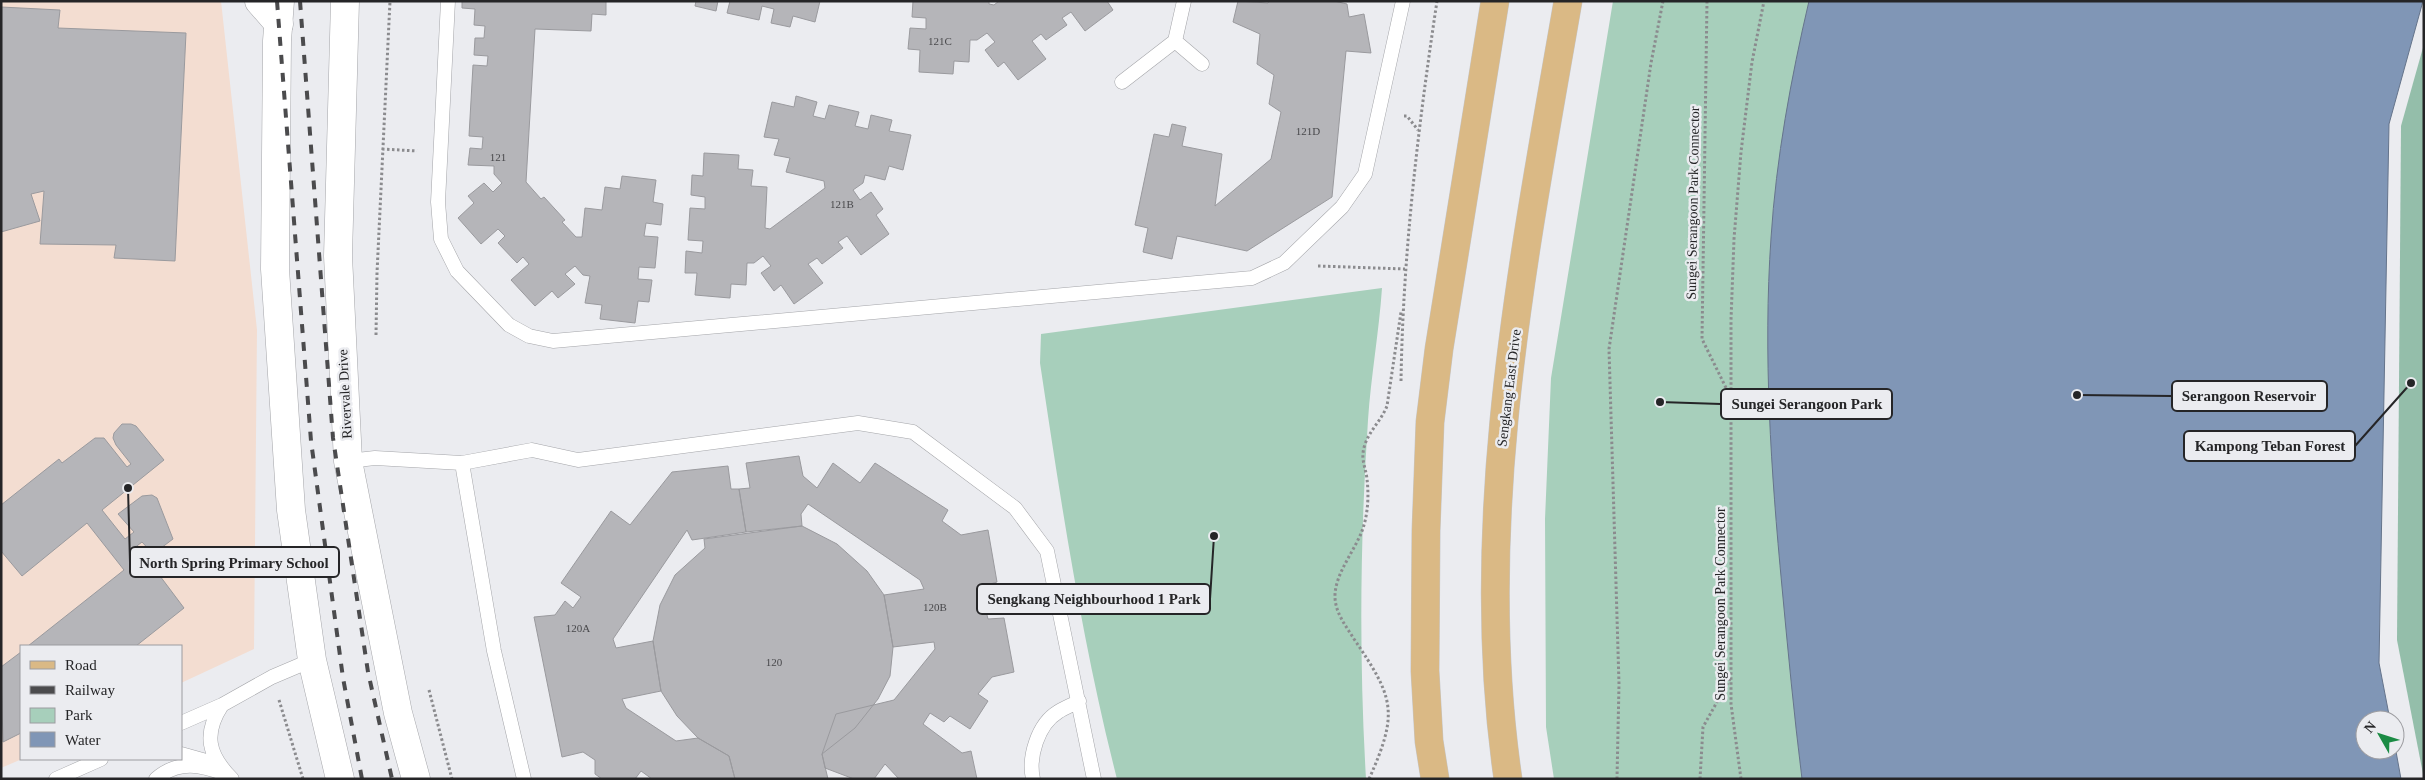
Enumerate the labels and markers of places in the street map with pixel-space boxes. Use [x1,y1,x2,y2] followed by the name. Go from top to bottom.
[2172,381,2327,411] callout: Serangoon Reservoir
[1721,389,1892,419] callout: Sungei Serangoon Park
[2184,431,2355,461] callout: Kampong Teban Forest
[130,547,339,577] callout: North Spring Primary School
[977,584,1210,614] callout: Sengkang Neighbourhood 1 Park

